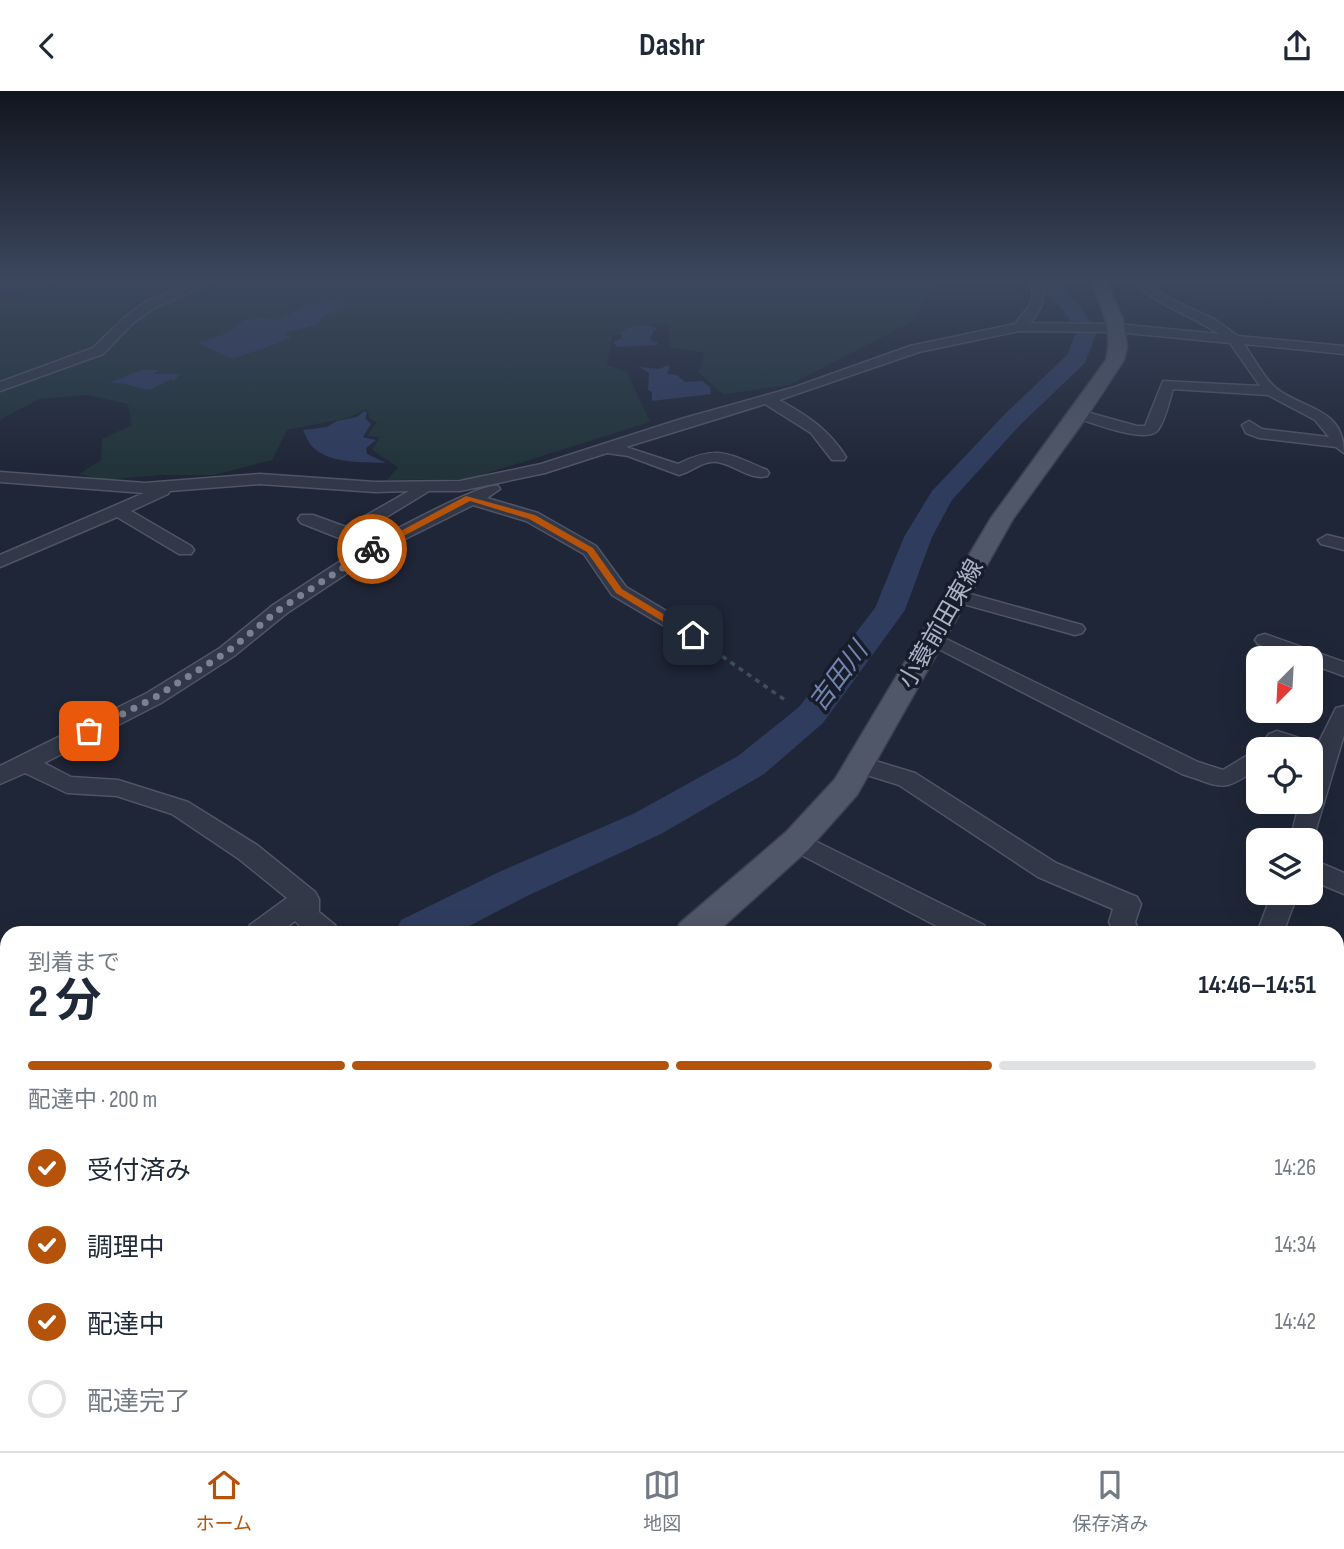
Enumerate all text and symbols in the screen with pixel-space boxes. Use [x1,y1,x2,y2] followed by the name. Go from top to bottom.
[639,26,705,65] text: Dashr
[28,27,66,65] icon: back
[1278,27,1316,65] icon: share
[337,514,407,584] courier
[353,530,391,568] icon: bike
[892,554,990,694] street label: 小蓑前田東線
[663,605,723,665] pin
[674,616,712,654] icon: home
[803,634,877,717] water label: 吉田川
[1246,646,1323,723] north arrow
[1246,646,1323,905] map controls
[59,701,119,761] pin
[70,712,108,750] icon: bag
[1246,737,1323,814] button: locate
[1246,828,1323,905] button: layers
[28,949,120,977] text: 到着まで
[1198,970,1316,1001] text: 14:46–14:51
[28,975,101,1030] text: 2 分
[28,1086,157,1114] text: 配達中 · 200 m
[28,1149,66,1187] icon: check
[1274,1154,1316,1182] text: 14:26
[87,1156,191,1187] text: 受付済み
[28,1226,66,1264] icon: check
[1275,1231,1316,1259] text: 14:34
[87,1233,165,1264] text: 調理中
[28,1303,66,1341] icon: check
[1275,1308,1316,1336] text: 14:42
[87,1310,165,1341] text: 配達中
[87,1387,191,1418] text: 配達完了
[196,1466,252,1536] tab: ホーム
[643,1466,681,1536] tab: 地図
[1072,1466,1148,1536] tab: 保存済み

